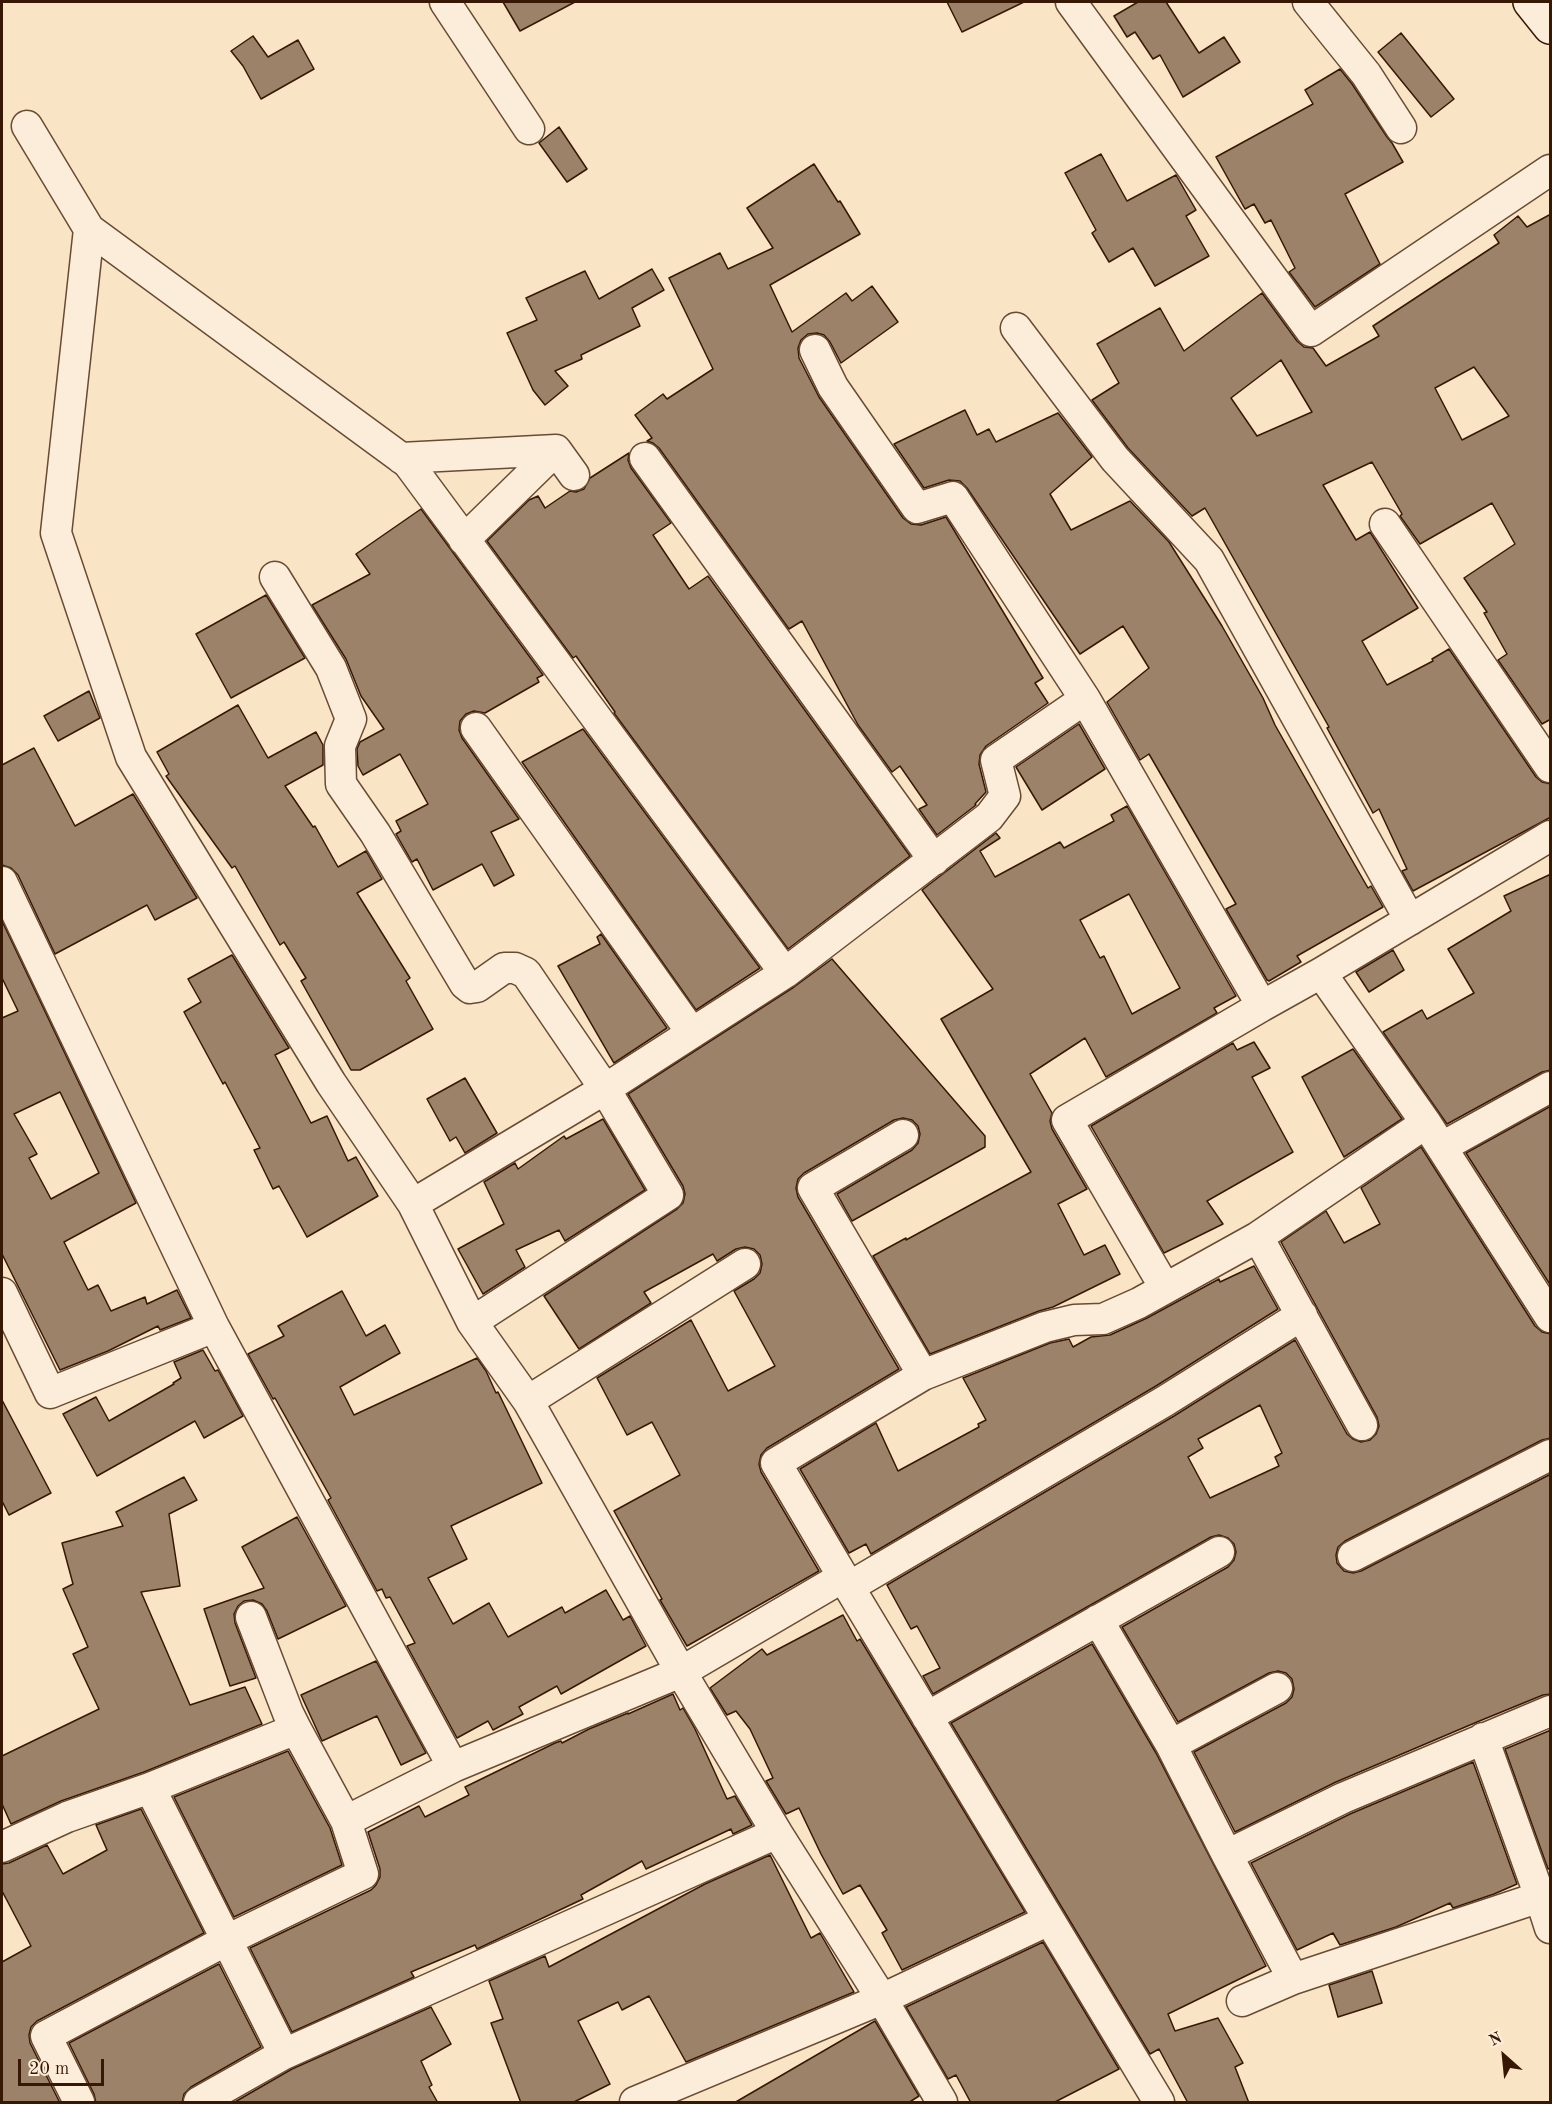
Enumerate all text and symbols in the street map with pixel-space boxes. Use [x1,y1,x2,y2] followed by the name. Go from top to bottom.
[1474,2026,1534,2086] north arrow
[1487,2030,1505,2050] text: N
[21,2047,106,2085] scale bar
[29,2060,69,2078] text: 20 m

